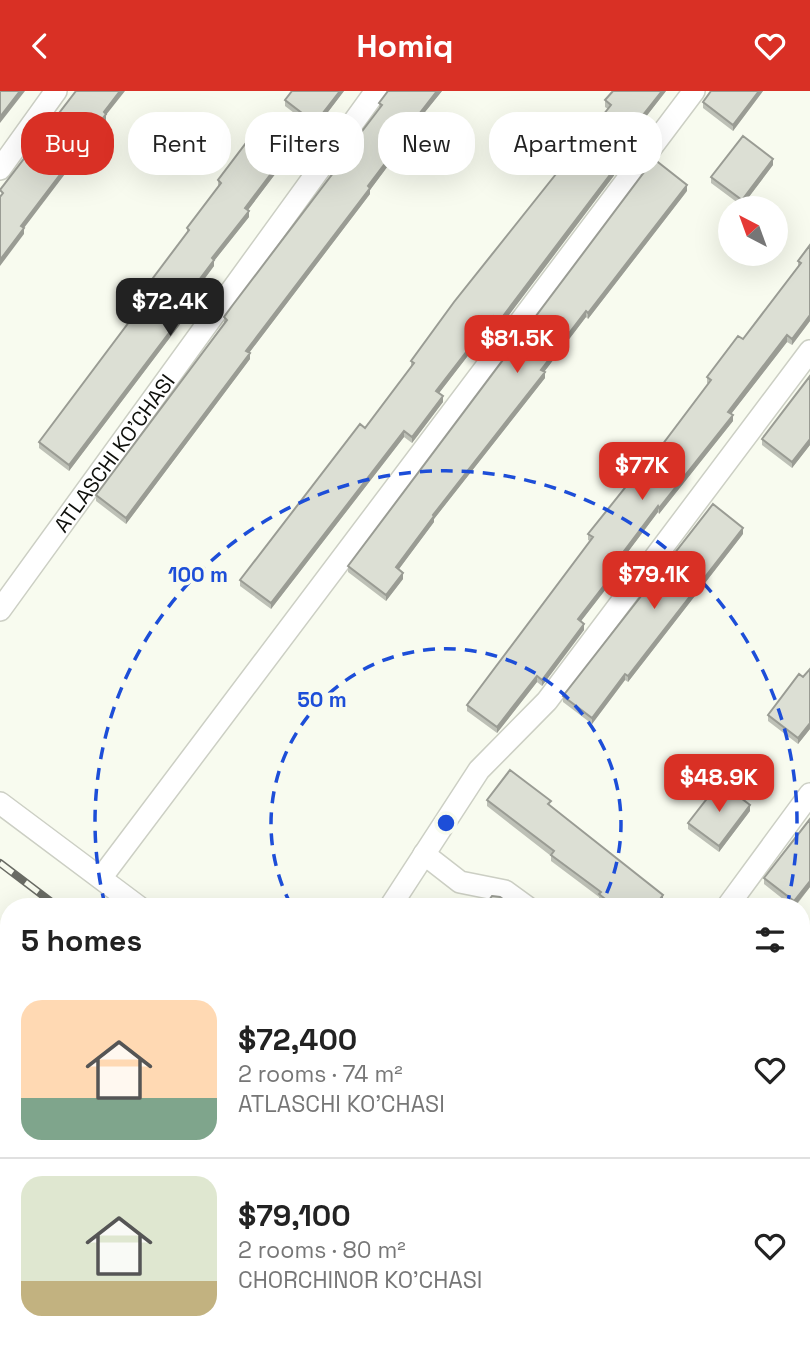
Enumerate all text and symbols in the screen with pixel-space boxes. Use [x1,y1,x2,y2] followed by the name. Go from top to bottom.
[357,26,453,66] text: Homiq
[21,27,59,65] icon: back
[751,27,789,65] icon: heart
[21,112,114,175] chip: Buy
[128,112,231,175] chip: Rent
[245,112,364,175] chip: Filters
[378,112,475,175] chip: New
[489,112,662,175] chip: Apartment
[718,196,788,266] north arrow
[718,196,788,266] map controls
[113,279,227,338] pin: $72.4K
[132,286,208,316] text: $72.4K
[460,315,574,375] pin: $81.5K
[480,323,554,353] text: $81.5K
[47,368,180,537] street label: ATLASCHI KO'CHASI
[601,443,683,502] pin: $77K
[615,450,669,480] text: $77K
[597,552,711,611] pin: $79.1K
[618,559,690,589] text: $79.1K
[168,561,228,588] text: 100 m
[297,686,347,713] text: 50 m
[662,755,776,814] pin: $48.9K
[680,762,758,792] text: $48.9K
[434,811,458,835] centre of rings
[21,921,142,960] text: 5 homes
[751,921,789,959] icon: filters
[238,1020,357,1059] text: $72,400
[77,1028,161,1112] icon: home
[751,1051,789,1089] icon: heart
[238,1059,403,1089] text: 2 rooms · 74 m²
[238,1089,445,1119] text: ATLASCHI KO'CHASI
[238,1196,351,1235] text: $79,100
[77,1204,161,1288] icon: home
[751,1227,789,1265] icon: heart
[238,1235,406,1265] text: 2 rooms · 80 m²
[238,1265,482,1295] text: CHORCHINOR KO'CHASI

